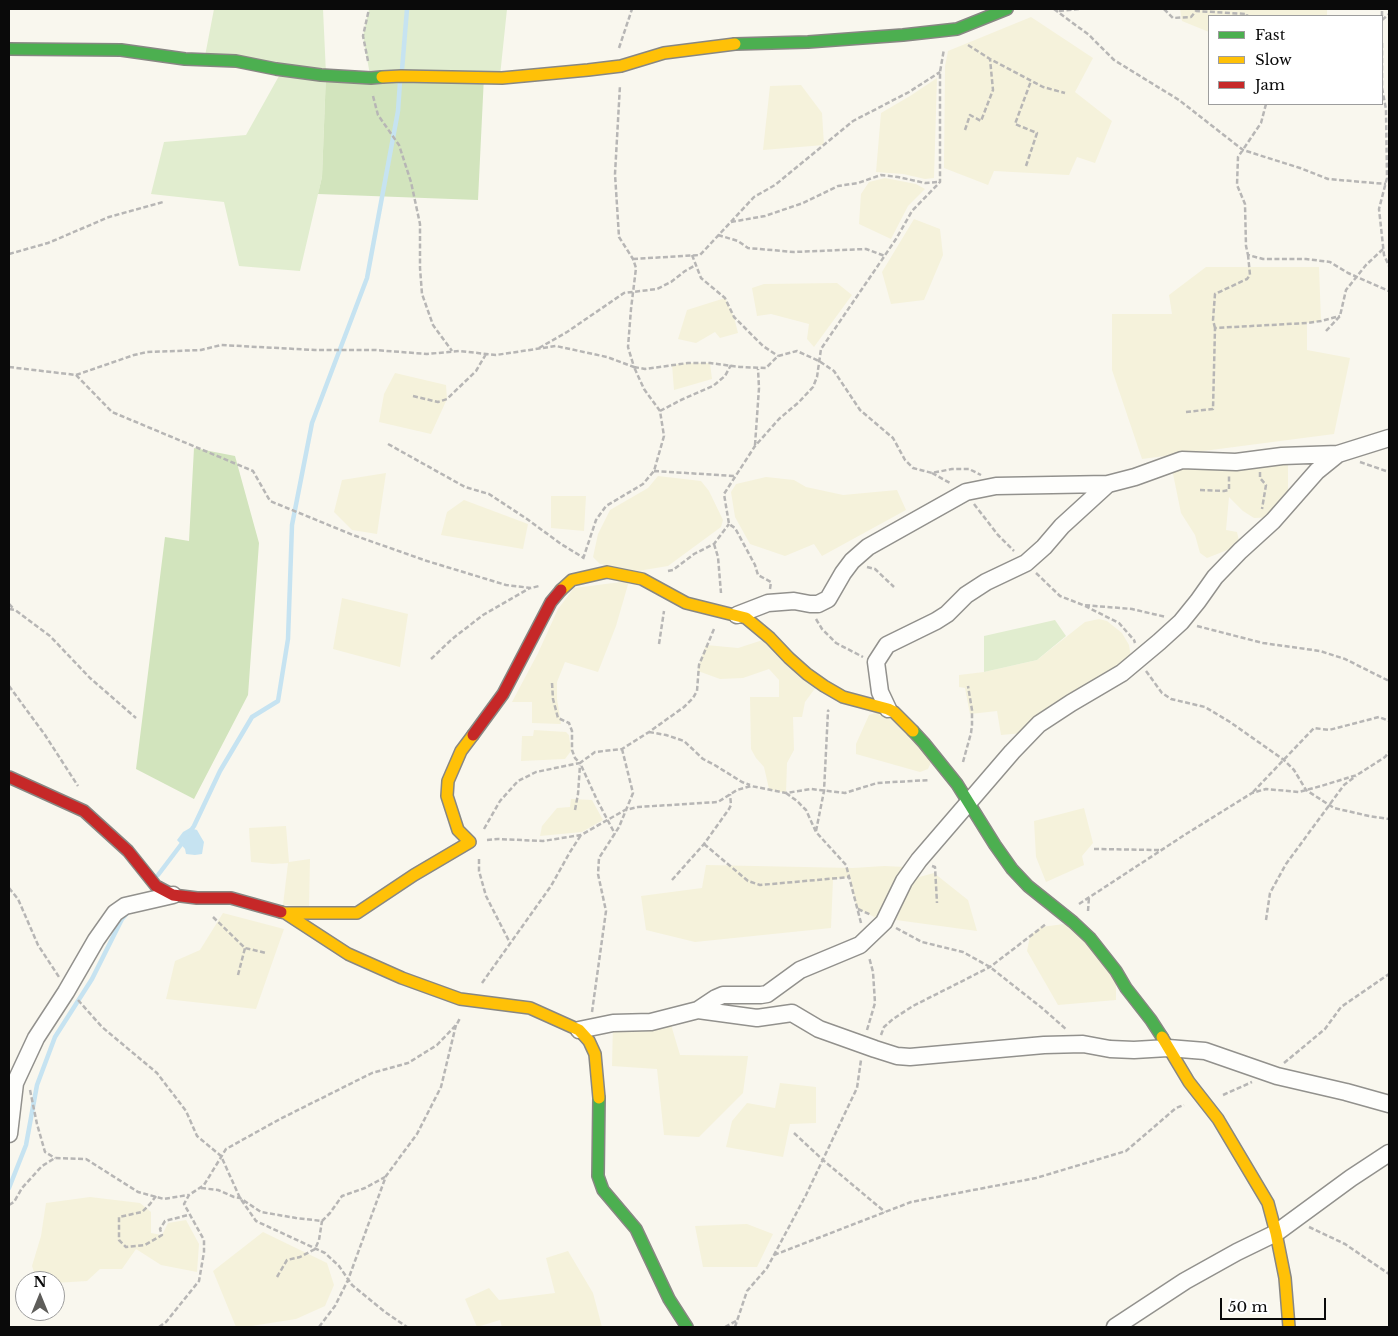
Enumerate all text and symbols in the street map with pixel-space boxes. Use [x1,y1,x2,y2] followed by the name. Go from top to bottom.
[1208,15,1383,105] legend
[1255,25,1285,44] text: Fast
[1255,50,1292,69] text: Slow
[1255,75,1285,94] text: Jam
[15,1271,65,1321] north arrow
[33,1273,47,1291] text: N
[1223,1288,1329,1320] scale bar
[1228,1297,1268,1316] text: 50 m

